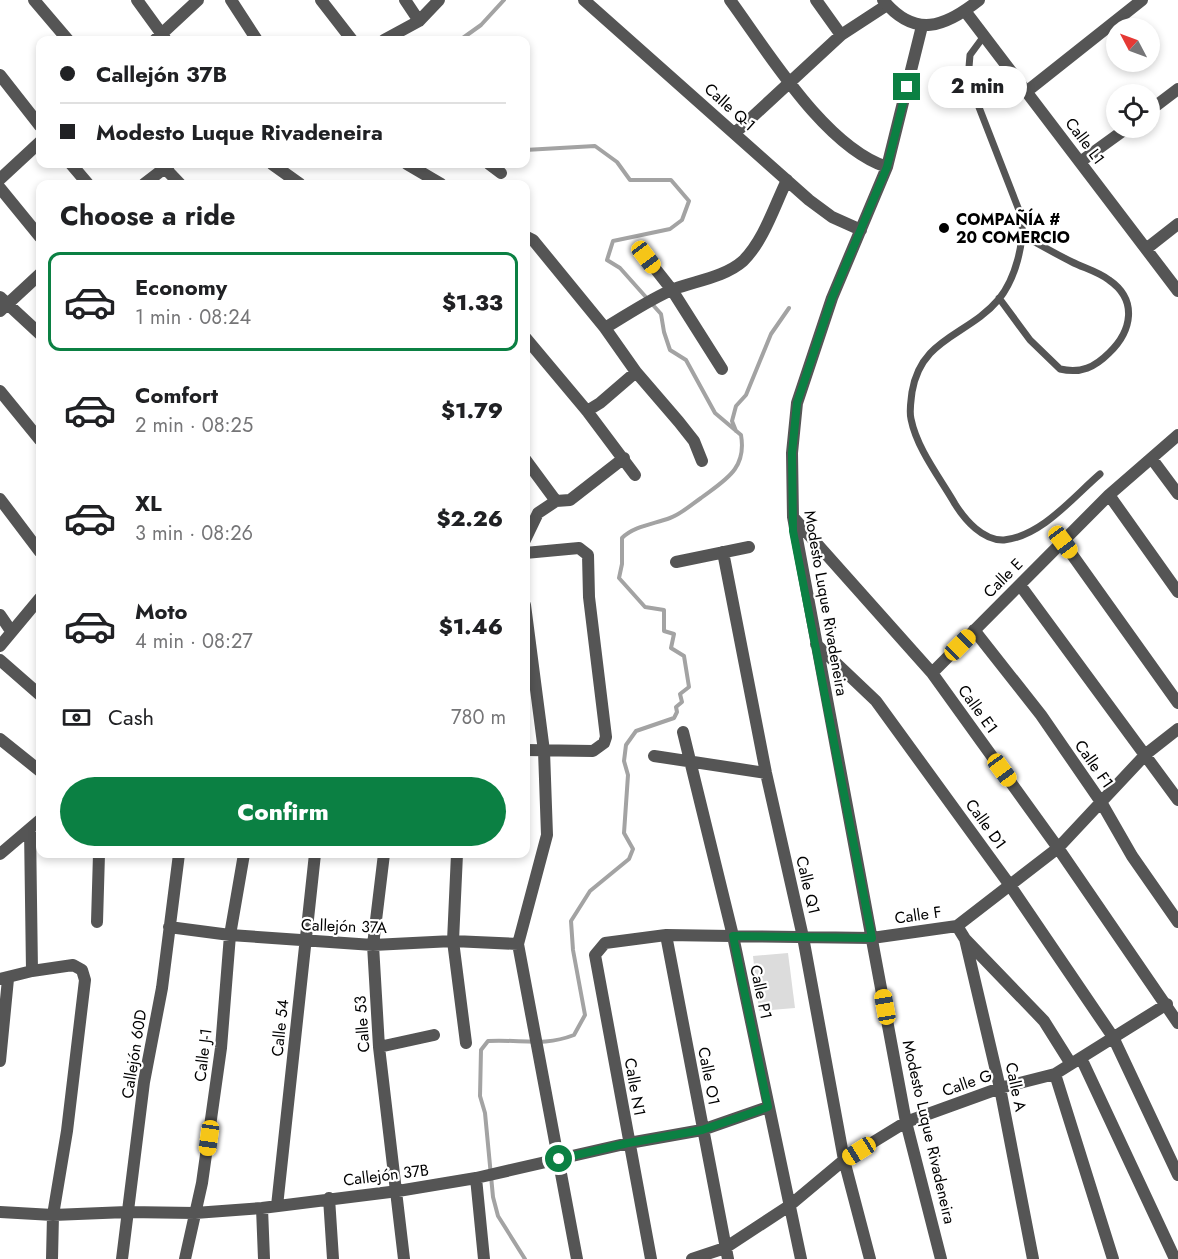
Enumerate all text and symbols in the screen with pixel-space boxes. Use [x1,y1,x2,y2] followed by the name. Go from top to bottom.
[1106,18,1160,72] north arrow
[1106,18,1160,138] map controls
[96,58,227,90] text: Callejón 37B
[928,66,1027,108] callout: 2 min
[951,72,1004,101] text: 2 min
[893,73,920,100] route end
[699,78,761,136] street label: Calle Q-1
[1106,84,1160,138] button: locate
[1060,113,1110,169] street label: Calle L1
[96,116,383,148] text: Modesto Luque Rivadeneira
[60,196,235,235] text: Choose a ride
[956,208,1070,249] place label: COMPAÑÍA # 20 COMERCIO
[937,221,951,235] marker: COMPAÑÍA # 20 COMERCIO
[628,237,664,277] car
[135,271,227,303] text: Economy
[63,275,117,329] icon: car
[442,286,503,318] text: $1.33
[135,303,251,332] text: 1 min · 08:24
[135,379,218,411] text: Comfort
[63,383,117,437] icon: car
[441,394,503,426] text: $1.79
[135,411,253,440] text: 2 min · 08:25
[135,487,162,519] text: XL
[63,491,117,545] icon: car
[436,502,503,534] text: $2.26
[798,508,854,698] street label: Modesto Luque Rivadeneira
[135,519,253,548] text: 3 min · 08:26
[1045,522,1081,562] car
[978,553,1028,603] street label: Calle E
[135,595,188,627] text: Moto
[63,599,117,653] icon: car
[439,610,503,642] text: $1.46
[941,626,979,664] car
[135,627,253,656] text: 4 min · 08:27
[953,680,1003,738] street label: Calle E1
[60,701,93,734] icon: cash
[108,701,154,733] text: Cash
[451,703,506,732] text: 780 m
[1069,735,1119,793] street label: Calle F1
[984,750,1020,790] car
[60,777,506,846] button: Confirm
[960,794,1012,854] street label: Calle D1
[790,854,826,916] street label: Calle Q1
[893,900,943,930] street label: Calle F
[301,913,388,939] street label: Callejón 37A
[744,963,778,1021] street label: Calle P1
[873,988,897,1026] car
[349,995,375,1053] street label: Calle 53
[266,998,294,1058] street label: Calle 54
[116,1008,152,1100] street label: Callejón 60D
[188,1027,218,1083] street label: Calle J-1
[897,1038,961,1226] street label: Modesto Luque Rivadeneira
[692,1045,726,1107] street label: Calle O1
[619,1056,651,1118] street label: Calle N1
[1000,1060,1032,1114] street label: Calle A
[939,1064,995,1102] street label: Calle G
[198,1119,220,1157] car
[839,1134,879,1168] car
[545,1145,572,1172] route start
[342,1158,430,1192] street label: Callejón 37B

